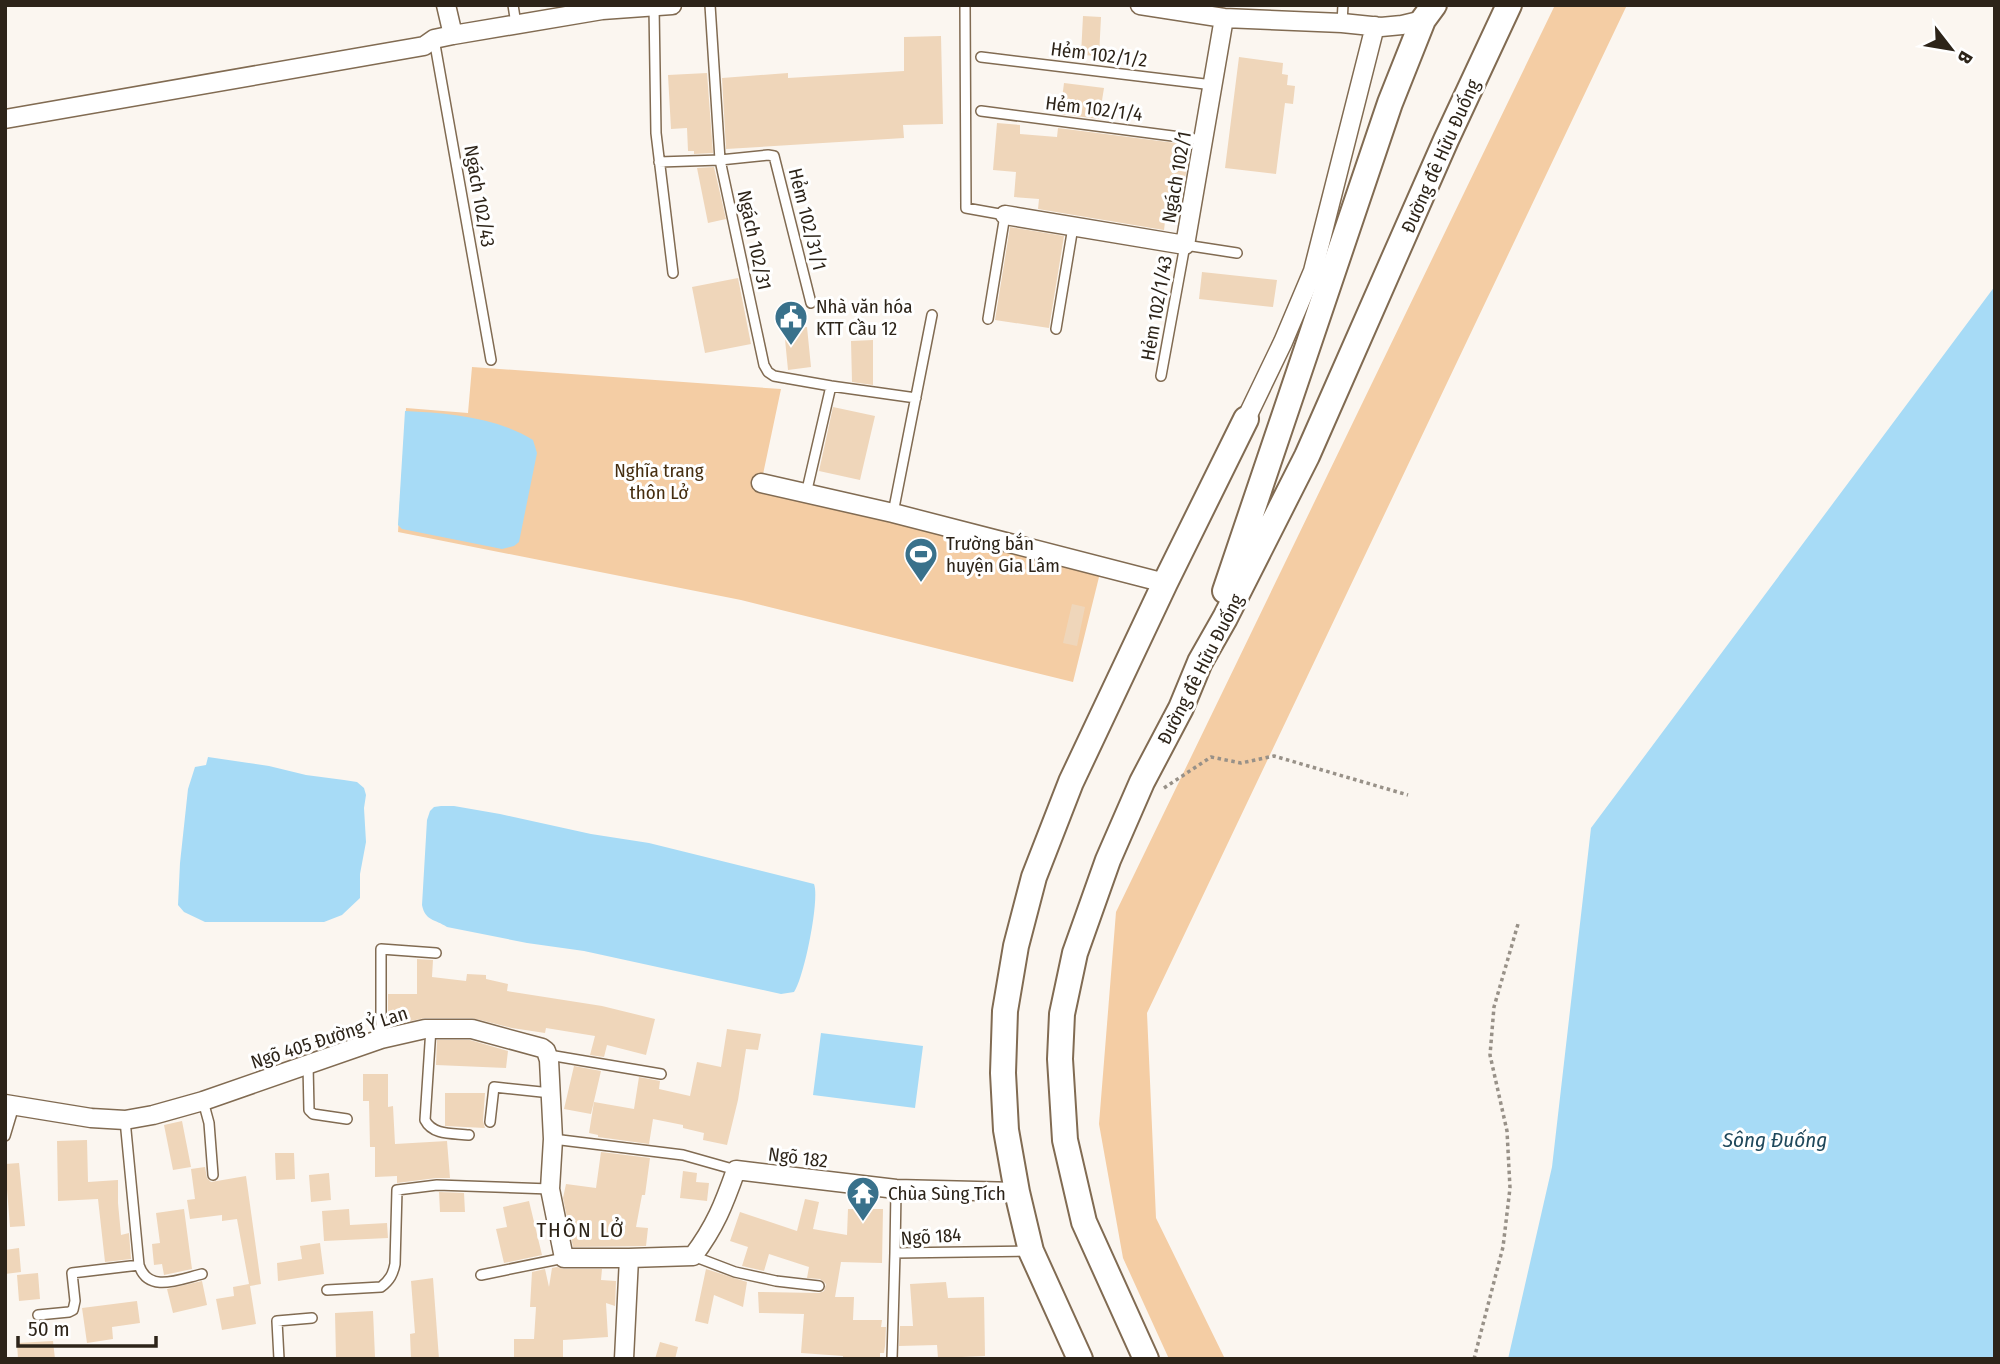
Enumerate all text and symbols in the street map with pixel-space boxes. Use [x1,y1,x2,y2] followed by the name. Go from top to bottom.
[1916,14,1986,84] north arrow
[1049,37,1149,72] street label: Hẻm 102/1/2
[1952,47,1978,68] text: B
[1396,76,1485,237] street label: Đường đê Hữu Đuống
[1044,91,1144,126] street label: Hẻm 102/1/4
[1157,129,1196,225] street label: Ngách 102/1
[459,143,500,249] street label: Ngách 102/43
[784,166,831,273] street label: Hẻm 102/31/1
[733,188,776,292] street label: Ngách 102/31
[1136,254,1177,362] street label: Hẻm 102/1/43
[816,295,912,340] place label: Nhà văn hóa KTT Cầu 12
[772,298,810,347] public building icon: Nhà văn hóa KTT Cầu 12
[614,459,704,504] park label: Nghĩa trang thôn Lở
[946,532,1060,577] place label: Trường bắn huyện Gia Lâm
[902,535,940,584] sports icon: Trường bắn huyện Gia Lâm
[1153,590,1248,748] street label: Đường đê Hữu Đuống
[248,1001,410,1074] street label: Ngõ 405 Đường Ỷ Lan
[1722,1127,1827,1153] water label: Sông Đuống
[767,1142,829,1173] street label: Ngõ 182
[844,1174,882,1223] temple icon: Chùa Sùng Tích
[888,1182,1006,1205] place label: Chùa Sùng Tích
[536,1217,626,1243] district label: THÔN LỞ
[900,1223,962,1250] street label: Ngõ 184
[18,1304,156,1348] scale bar
[28,1316,70,1342] text: 50 m

